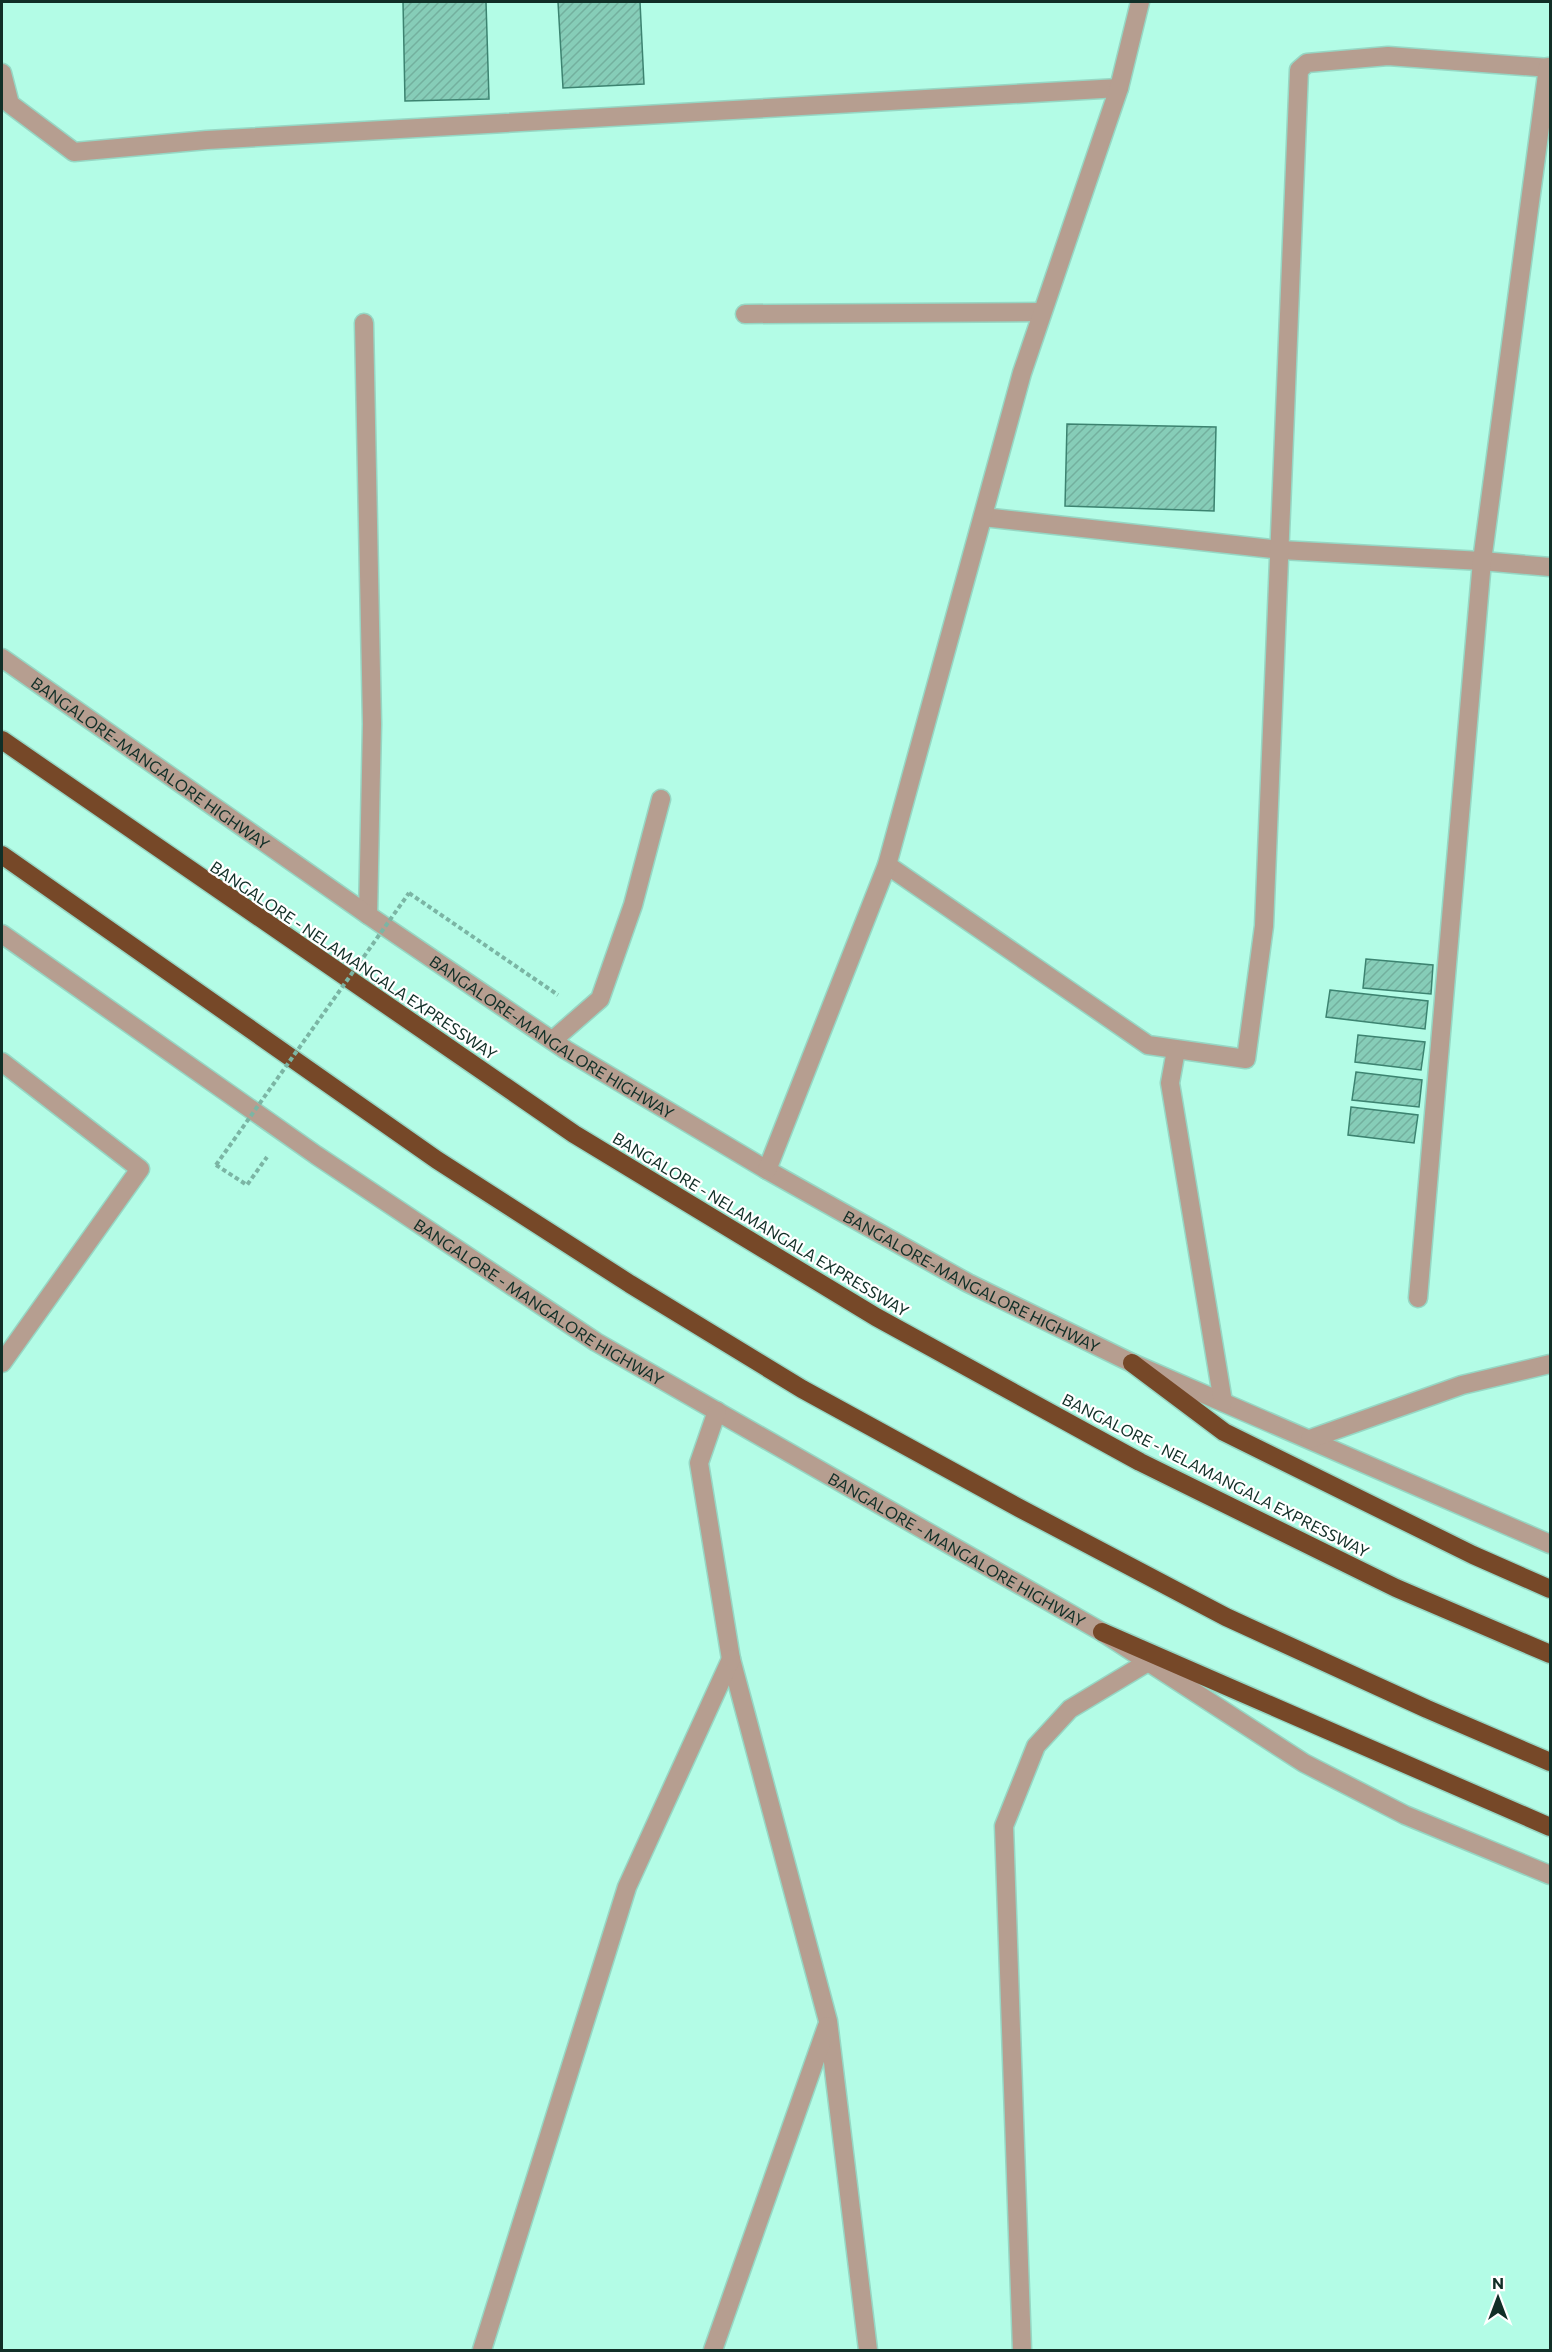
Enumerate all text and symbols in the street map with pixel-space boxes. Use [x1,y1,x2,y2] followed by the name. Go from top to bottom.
[28,672,274,853] street label: BANGALORE-MANGALORE HIGHWAY
[207,857,501,1064] street label: BANGALORE - NELAMANGALA EXPRESSWAY
[426,951,678,1122] street label: BANGALORE-MANGALORE HIGHWAY
[610,1128,913,1320] street label: BANGALORE - NELAMANGALA EXPRESSWAY
[840,1206,1104,1356] street label: BANGALORE-MANGALORE HIGHWAY
[411,1214,668,1389] street label: BANGALORE - MANGALORE HIGHWAY
[1059,1389,1373,1561] street label: BANGALORE - NELAMANGALA EXPRESSWAY
[825,1468,1090,1630] street label: BANGALORE - MANGALORE HIGHWAY
[1468,2268,1528,2328] north arrow
[1492,2273,1504,2292] text: N

